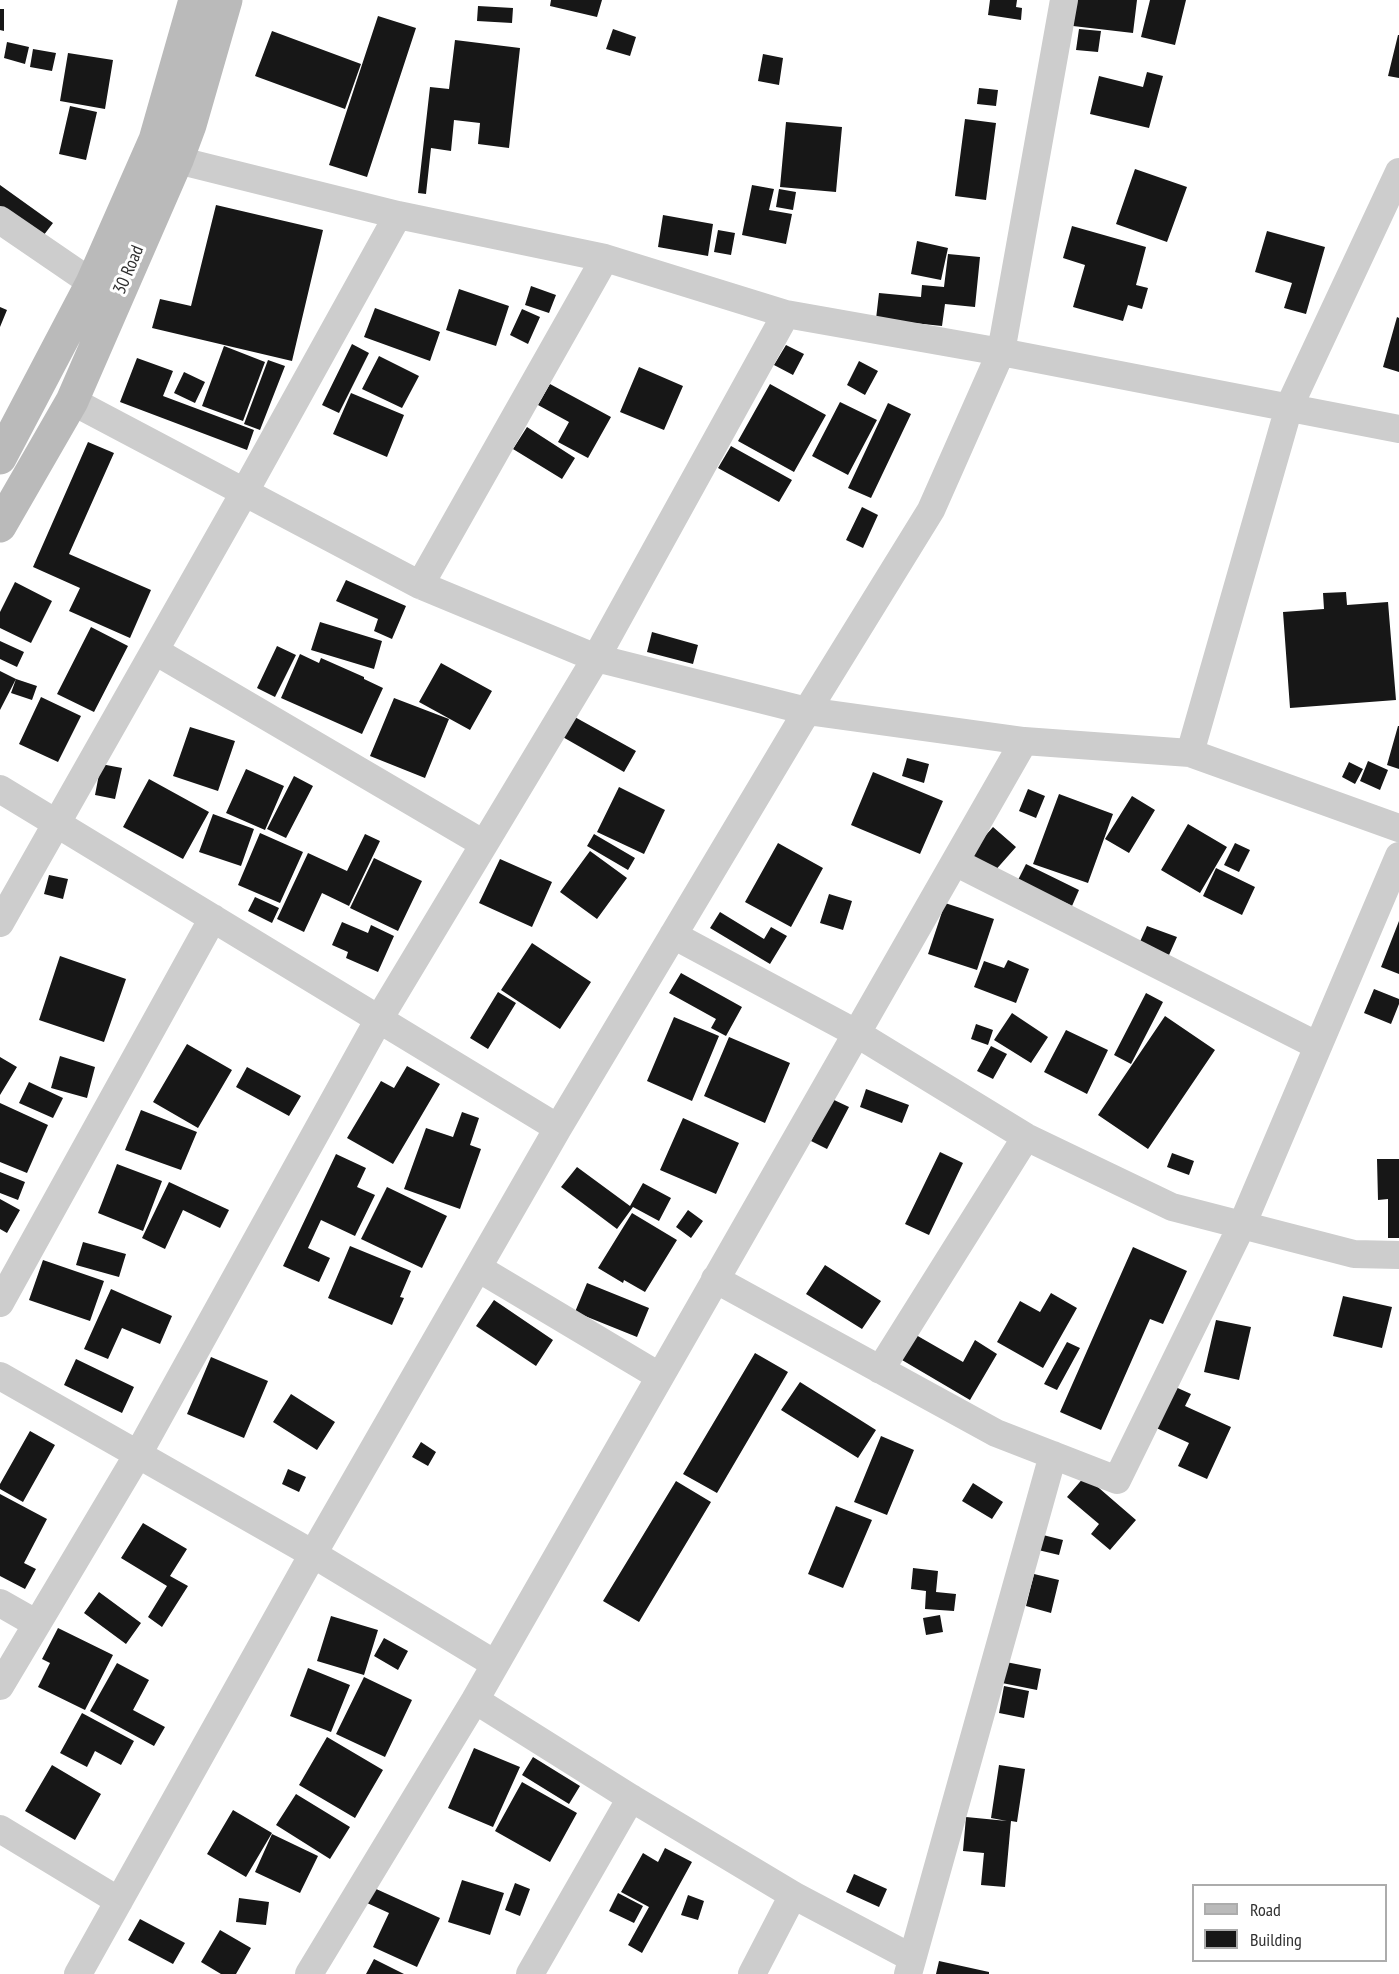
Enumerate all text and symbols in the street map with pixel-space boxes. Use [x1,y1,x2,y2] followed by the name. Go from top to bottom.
[109,242,149,298] street label: 30 Road
[1192,1884,1387,1962] legend
[1250,1898,1281,1921] text: Road
[1250,1928,1302,1951] text: Building

